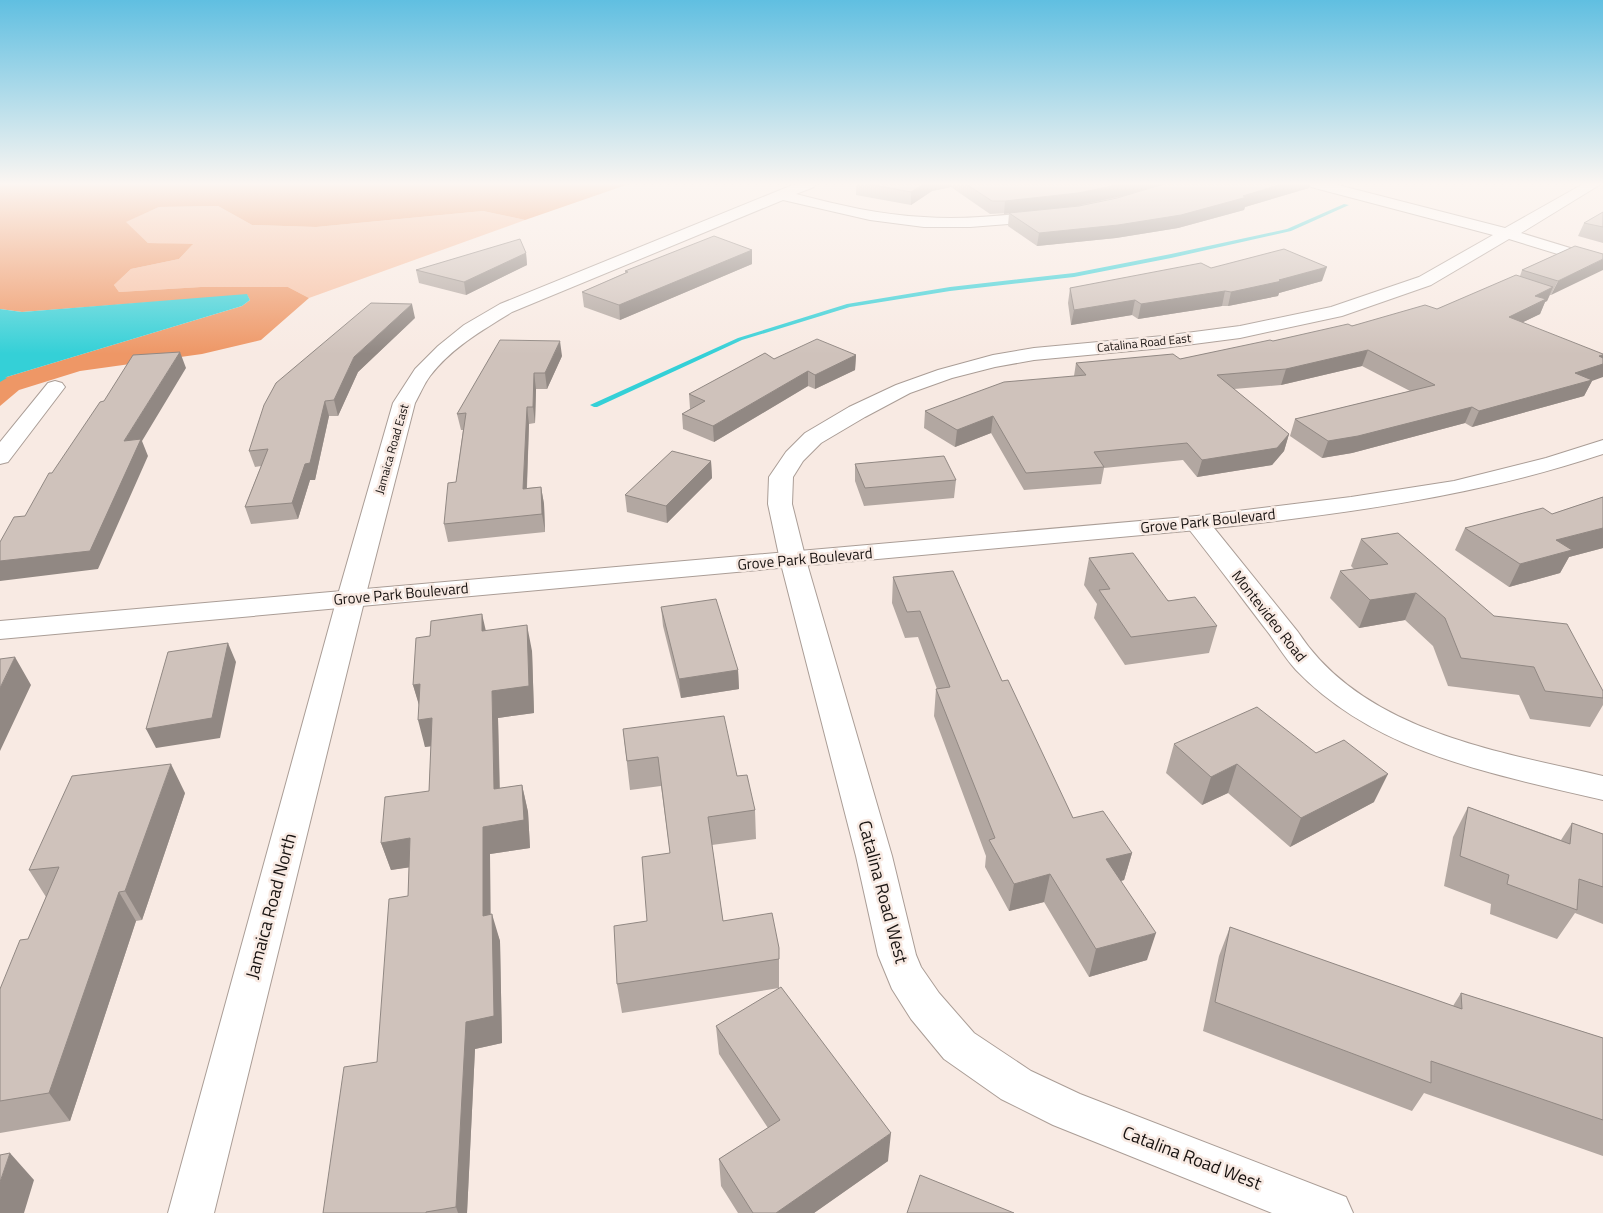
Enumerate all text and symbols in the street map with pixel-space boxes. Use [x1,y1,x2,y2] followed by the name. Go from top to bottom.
[1096,328,1193,357] street label: Catalina Road East
[370,401,414,496] street label: Jamaica Road East
[1139,502,1277,539] street label: Grove Park Boulevard
[736,541,874,576] street label: Grove Park Boulevard
[1226,565,1313,666] street label: Montevideo Road
[332,576,470,611] street label: Grove Park Boulevard
[851,817,916,967] street label: Catalina Road West
[238,830,303,982] street label: Jamaica Road North
[1119,1119,1266,1197] street label: Catalina Road West

